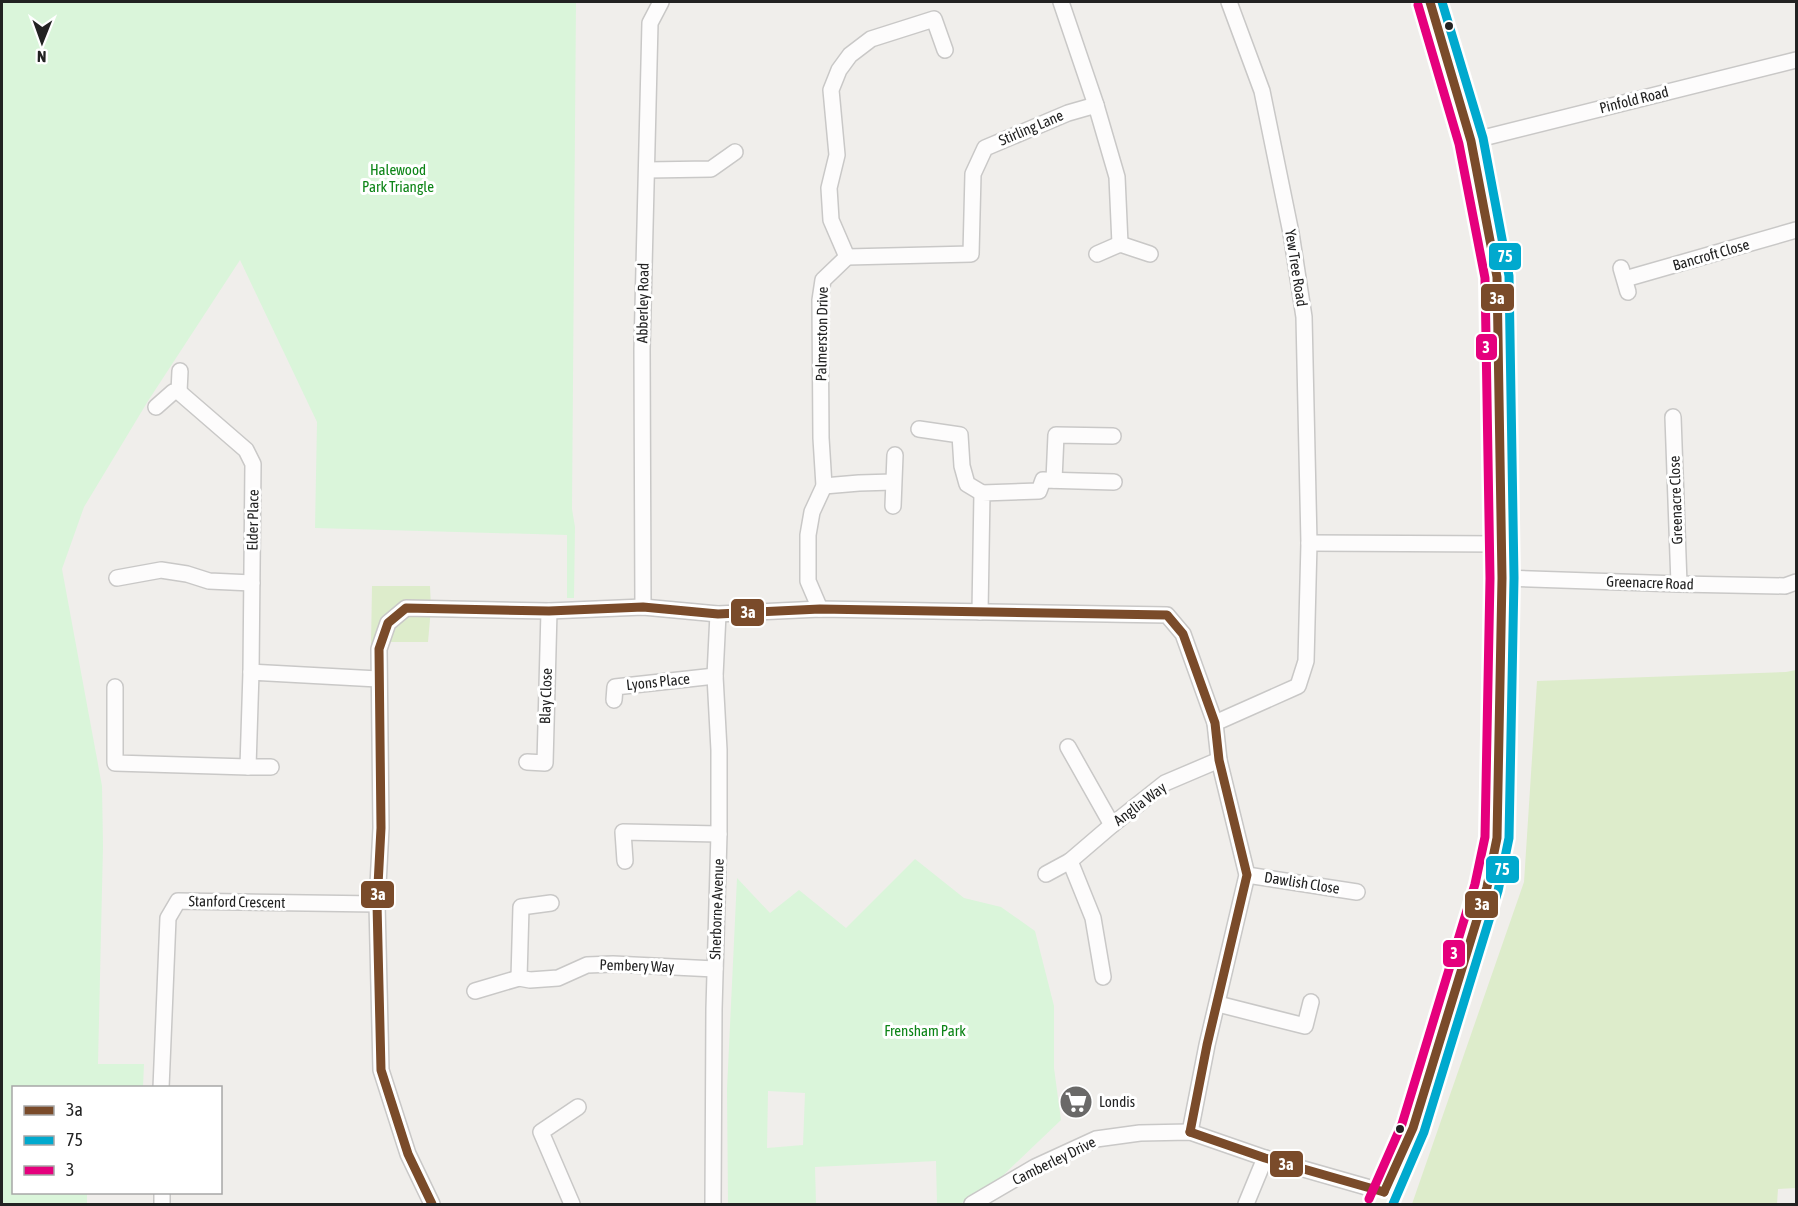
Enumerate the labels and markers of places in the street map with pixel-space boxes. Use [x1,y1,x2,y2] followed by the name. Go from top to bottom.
[1443,20,1455,32] unlabelled marker
[1058,1084,1094,1120] supermarket icon: Londis
[1099,1093,1135,1110] place label: Londis
[1394,1123,1406,1135] unlabelled marker

